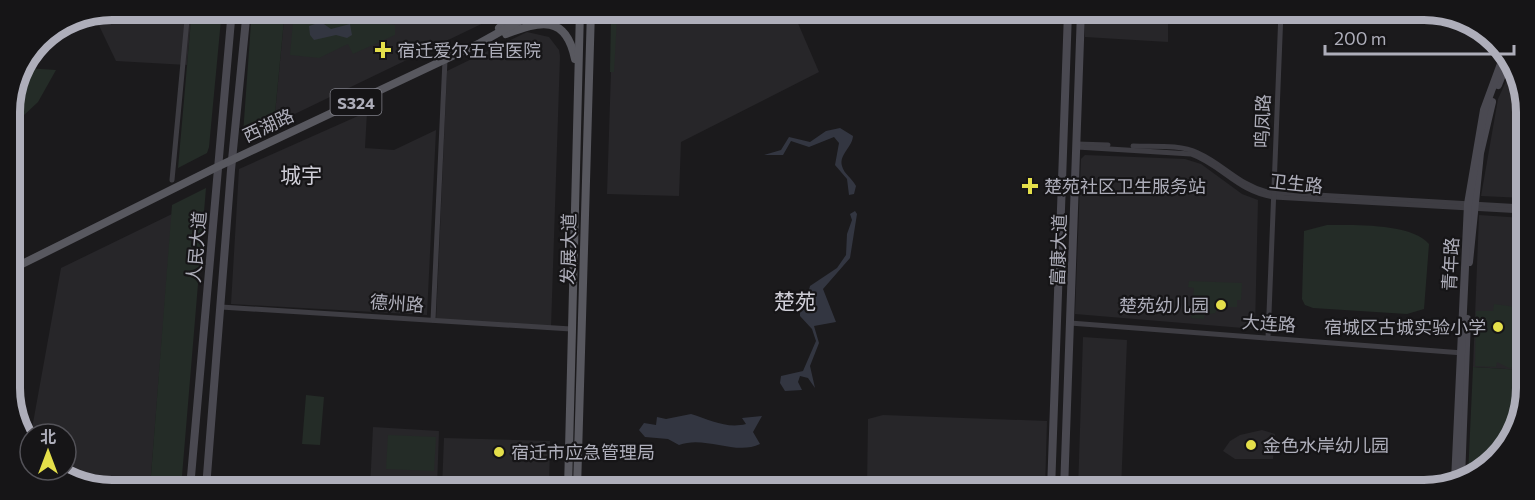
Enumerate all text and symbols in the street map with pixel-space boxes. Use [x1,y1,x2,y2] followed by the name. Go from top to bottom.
[1325,18,1514,56] scale bar
[1334,27,1387,49] text: 200 m
[397,39,541,61] place label: 宿迁爱尔五官医院
[374,41,392,59] marker: 宿迁爱尔五官医院
[330,89,382,115] road number: S324
[1250,94,1274,148] street label: 鸣凤路
[239,104,297,146] street label: 西湖路
[280,162,322,187] district label: 城宇
[1268,169,1324,197] street label: 卫生路
[1044,175,1206,197] place label: 楚苑社区卫生服务站
[1021,177,1039,195] marker: 楚苑社区卫生服务站
[182,210,210,284] street label: 人民大道
[556,213,580,285] street label: 发展大道
[1046,214,1070,286] street label: 富康大道
[1438,236,1462,292] street label: 青年路
[774,288,816,313] district label: 楚苑
[369,290,425,316] street label: 德州路
[1119,294,1209,316] place label: 楚苑幼儿园
[1214,298,1228,312] marker: 楚苑幼儿园
[1241,310,1297,336] street label: 大连路
[1324,316,1486,338] place label: 宿城区古城实验小学
[1491,320,1505,334] marker: 宿城区古城实验小学
[18,422,78,482] north arrow
[40,427,56,446] text: 北
[1263,434,1389,456] place label: 金色水岸幼儿园
[1244,438,1258,452] marker: 金色水岸幼儿园
[511,441,655,463] place label: 宿迁市应急管理局
[492,445,506,459] marker: 宿迁市应急管理局

